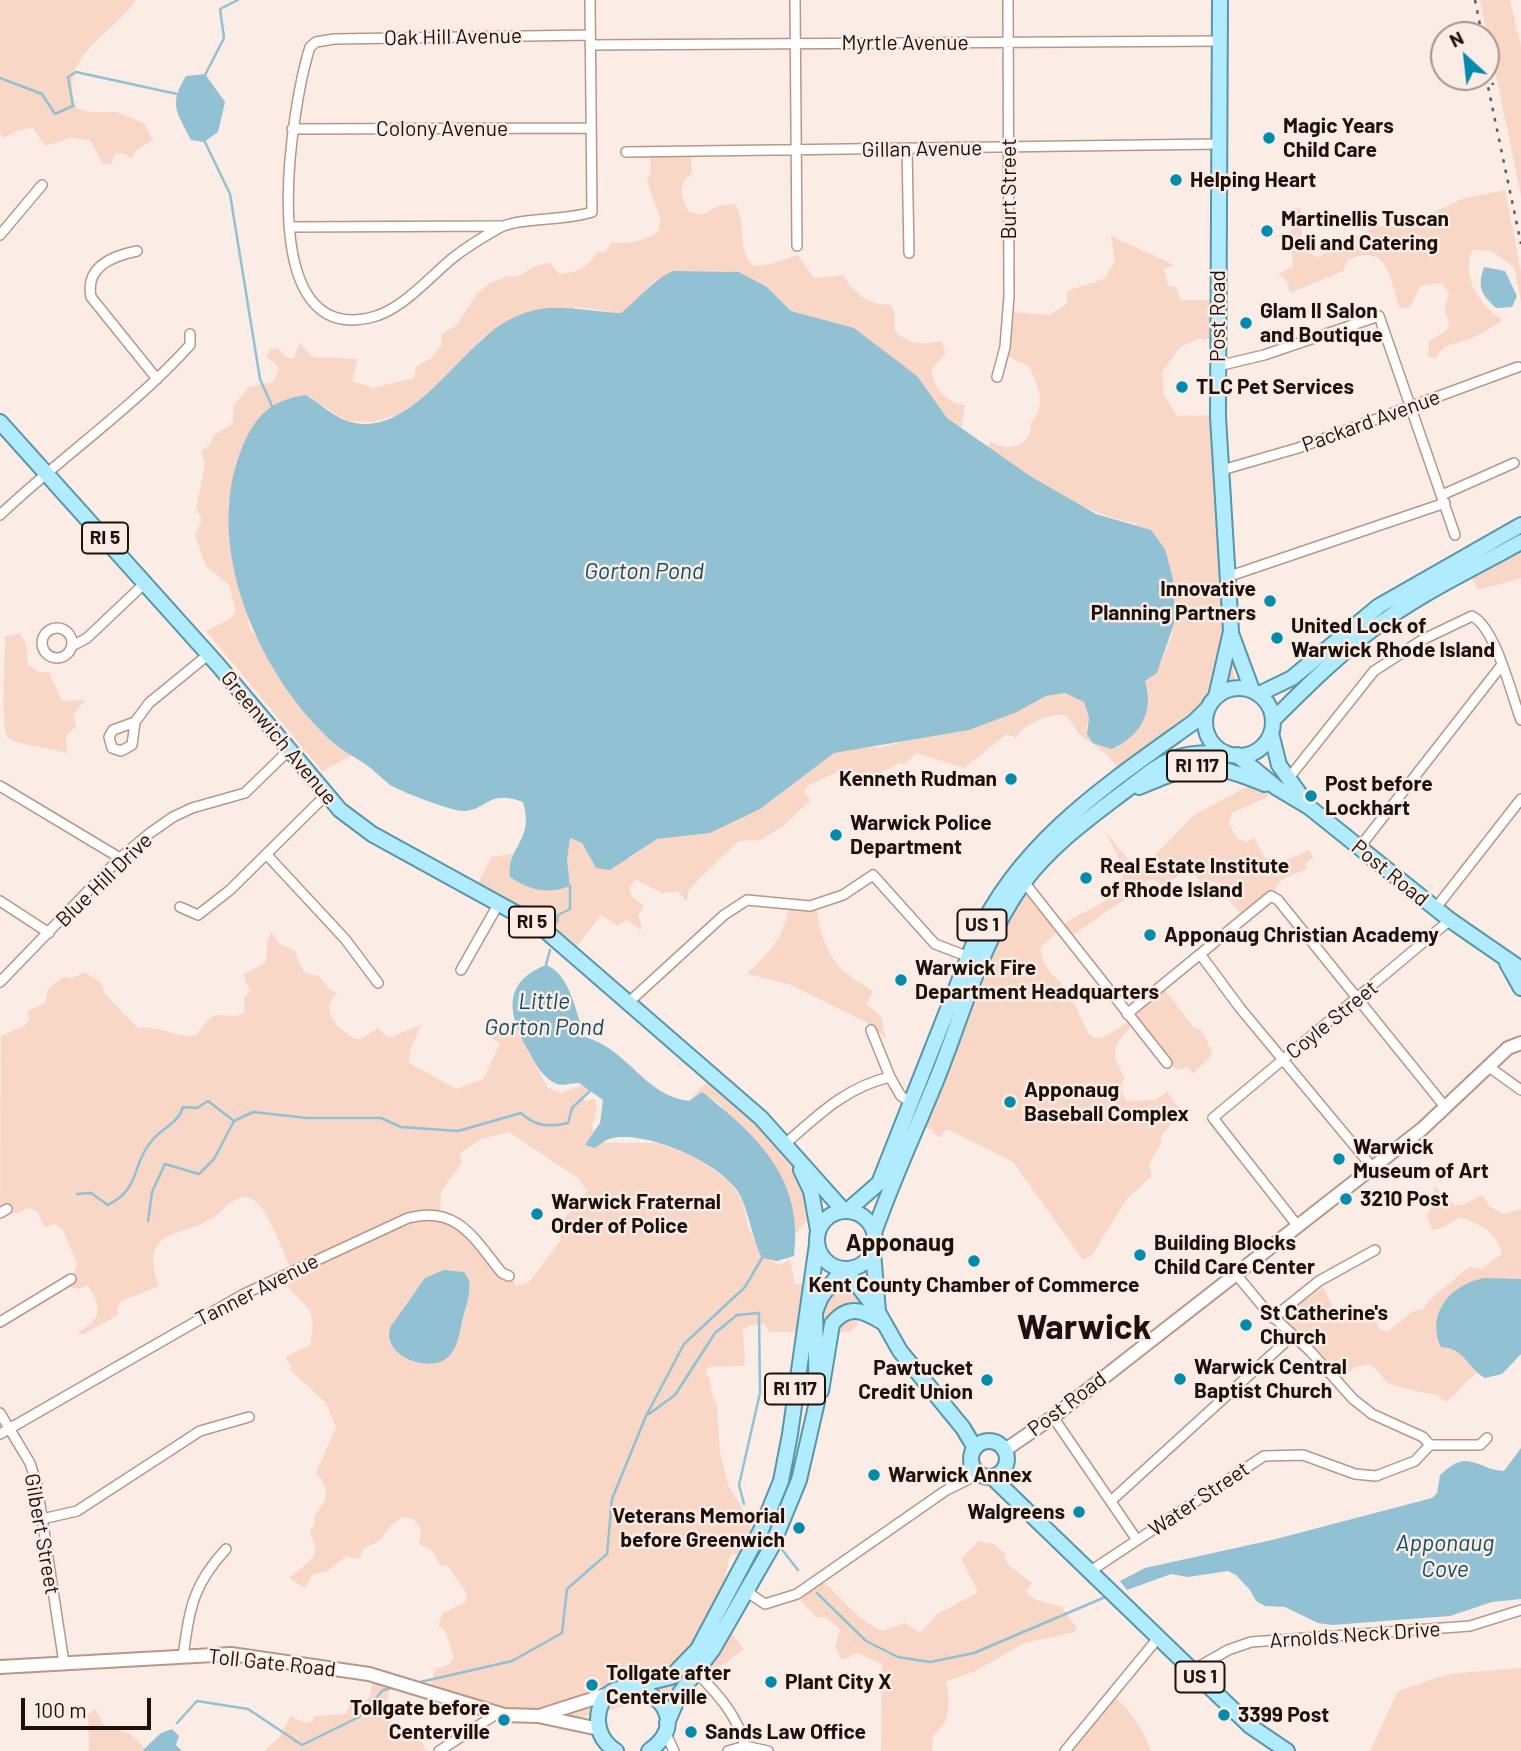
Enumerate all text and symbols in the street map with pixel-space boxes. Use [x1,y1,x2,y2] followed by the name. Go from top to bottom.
[1430,21,1500,91] north arrow
[384,23,522,51] street label: Oak Hill Avenue
[1445,26,1467,52] text: N
[841,30,969,56] street label: Myrtle Avenue
[1283,113,1394,163] place label: Magic Years Child Care
[376,116,508,142] street label: Colony Avenue
[1261,130,1277,146] marker: Magic Years Child Care
[861,135,983,163] street label: Gillan Avenue
[996,138,1022,240] street label: Burt Street
[1190,167,1316,193] place label: Helping Heart
[1168,172,1184,188] marker: Helping Heart
[1281,206,1449,256] place label: Martinellis Tuscan Deli and Catering
[1259,223,1275,239] marker: Martinellis Tuscan Deli and Catering
[1205,270,1231,362] street label: Post Road
[1260,298,1383,348] place label: Glam II Salon and Boutique
[1238,315,1254,331] marker: Glam II Salon and Boutique
[1196,374,1354,400] place label: TLC Pet Services
[1174,379,1190,395] marker: TLC Pet Services
[1299,384,1443,458] street label: Packard Avenue
[82,523,128,554] road number: RI 5
[584,557,704,585] water label: Gorton Pond
[1091,576,1256,626] place label: Innovative Planning Partners
[1262,593,1278,609] marker: Innovative Planning Partners
[1291,613,1495,663] place label: United Lock of Warwick Rhode Island
[1269,630,1285,646] marker: United Lock of Warwick Rhode Island
[215,666,343,810] street label: Greenwich Avenue
[1167,750,1227,782] road number: RI 117
[839,766,997,792] place label: Kenneth Rudman
[1003,771,1019,787] marker: Kenneth Rudman
[1325,771,1433,821] place label: Post before Lockhart
[1303,788,1319,804] marker: Post before Lockhart
[850,810,992,860] place label: Warwick Police Department
[828,827,844,843] marker: Warwick Police Department
[51,828,157,932] street label: Blue Hill Drive
[1346,834,1434,912] street label: Post Road
[1100,853,1289,903] place label: Real Estate Institute of Rhode Island
[1078,870,1094,886] marker: Real Estate Institute of Rhode Island
[509,906,555,938] road number: RI 5
[958,909,1006,940] road number: US 1
[1164,922,1439,948] place label: Apponaug Christian Academy
[1142,927,1158,943] marker: Apponaug Christian Academy
[915,955,1159,1005] place label: Warwick Fire Department Headquarters
[893,972,909,988] marker: Warwick Fire Department Headquarters
[1281,975,1383,1065] street label: Coyle Street
[484,987,604,1041] water label: Little Gorton Pond
[1024,1077,1189,1127] place label: Apponaug Baseball Complex
[1002,1094,1018,1110] marker: Apponaug Baseball Complex
[1353,1134,1489,1184] place label: Warwick Museum of Art
[1331,1151,1347,1167] marker: Warwick Museum of Art
[1360,1186,1449,1212] place label: 3210 Post
[551,1189,721,1239] place label: Warwick Fraternal Order of Police
[1338,1191,1354,1207] marker: 3210 Post
[529,1206,545,1222] marker: Warwick Fraternal Order of Police
[846,1229,954,1257] district label: Apponaug
[1154,1230,1315,1280] place label: Building Blocks Child Care Center
[1132,1247,1148,1263] marker: Building Blocks Child Care Center
[191,1248,323,1332] street label: Tanner Avenue
[966,1253,982,1269] marker: Kent County Chamber of Commerce
[808,1272,1140,1298] place label: Kent County Chamber of Commerce
[1260,1300,1388,1350] place label: St Catherine's Church
[1017,1306,1151,1348] district label: Warwick
[1238,1317,1254,1333] marker: St Catherine's Church
[1194,1354,1347,1404] place label: Warwick Central Baptist Church
[858,1355,973,1405] place label: Pawtucket Credit Union
[1023,1366,1111,1442] street label: Post Road
[1172,1371,1188,1387] marker: Warwick Central Baptist Church
[979,1372,995,1388] marker: Pawtucket Credit Union
[765,1373,825,1404] road number: RI 117
[1144,1456,1254,1542] street label: Water Street
[888,1462,1032,1488] place label: Warwick Annex
[866,1467,882,1483] marker: Warwick Annex
[19,1471,65,1597] street label: Gilbert Street
[967,1499,1065,1525] place label: Walgreens
[612,1503,785,1553] place label: Veterans Memorial before Greenwich
[1071,1504,1087,1520] marker: Walgreens
[791,1520,807,1536] marker: Veterans Memorial before Greenwich
[1396,1529,1494,1583] water label: Apponaug Cove
[1269,1616,1441,1654] street label: Arnolds Neck Drive
[207,1644,337,1682] street label: Toll Gate Road
[606,1660,731,1710] place label: Tollgate after Centerville
[1176,1662,1224,1693] road number: US 1
[785,1669,892,1695] place label: Plant City X
[763,1674,779,1690] marker: Plant City X
[584,1677,600,1693] marker: Tollgate after Centerville
[24,1684,154,1728] scale bar
[350,1695,490,1745] place label: Tollgate before Centerville
[34,1697,87,1722] text: 100 m
[1238,1702,1329,1728] place label: 3399 Post
[1216,1707,1232,1723] marker: 3399 Post
[496,1712,512,1728] marker: Tollgate before Centerville
[705,1719,866,1745] place label: Sands Law Office
[683,1724,699,1740] marker: Sands Law Office

